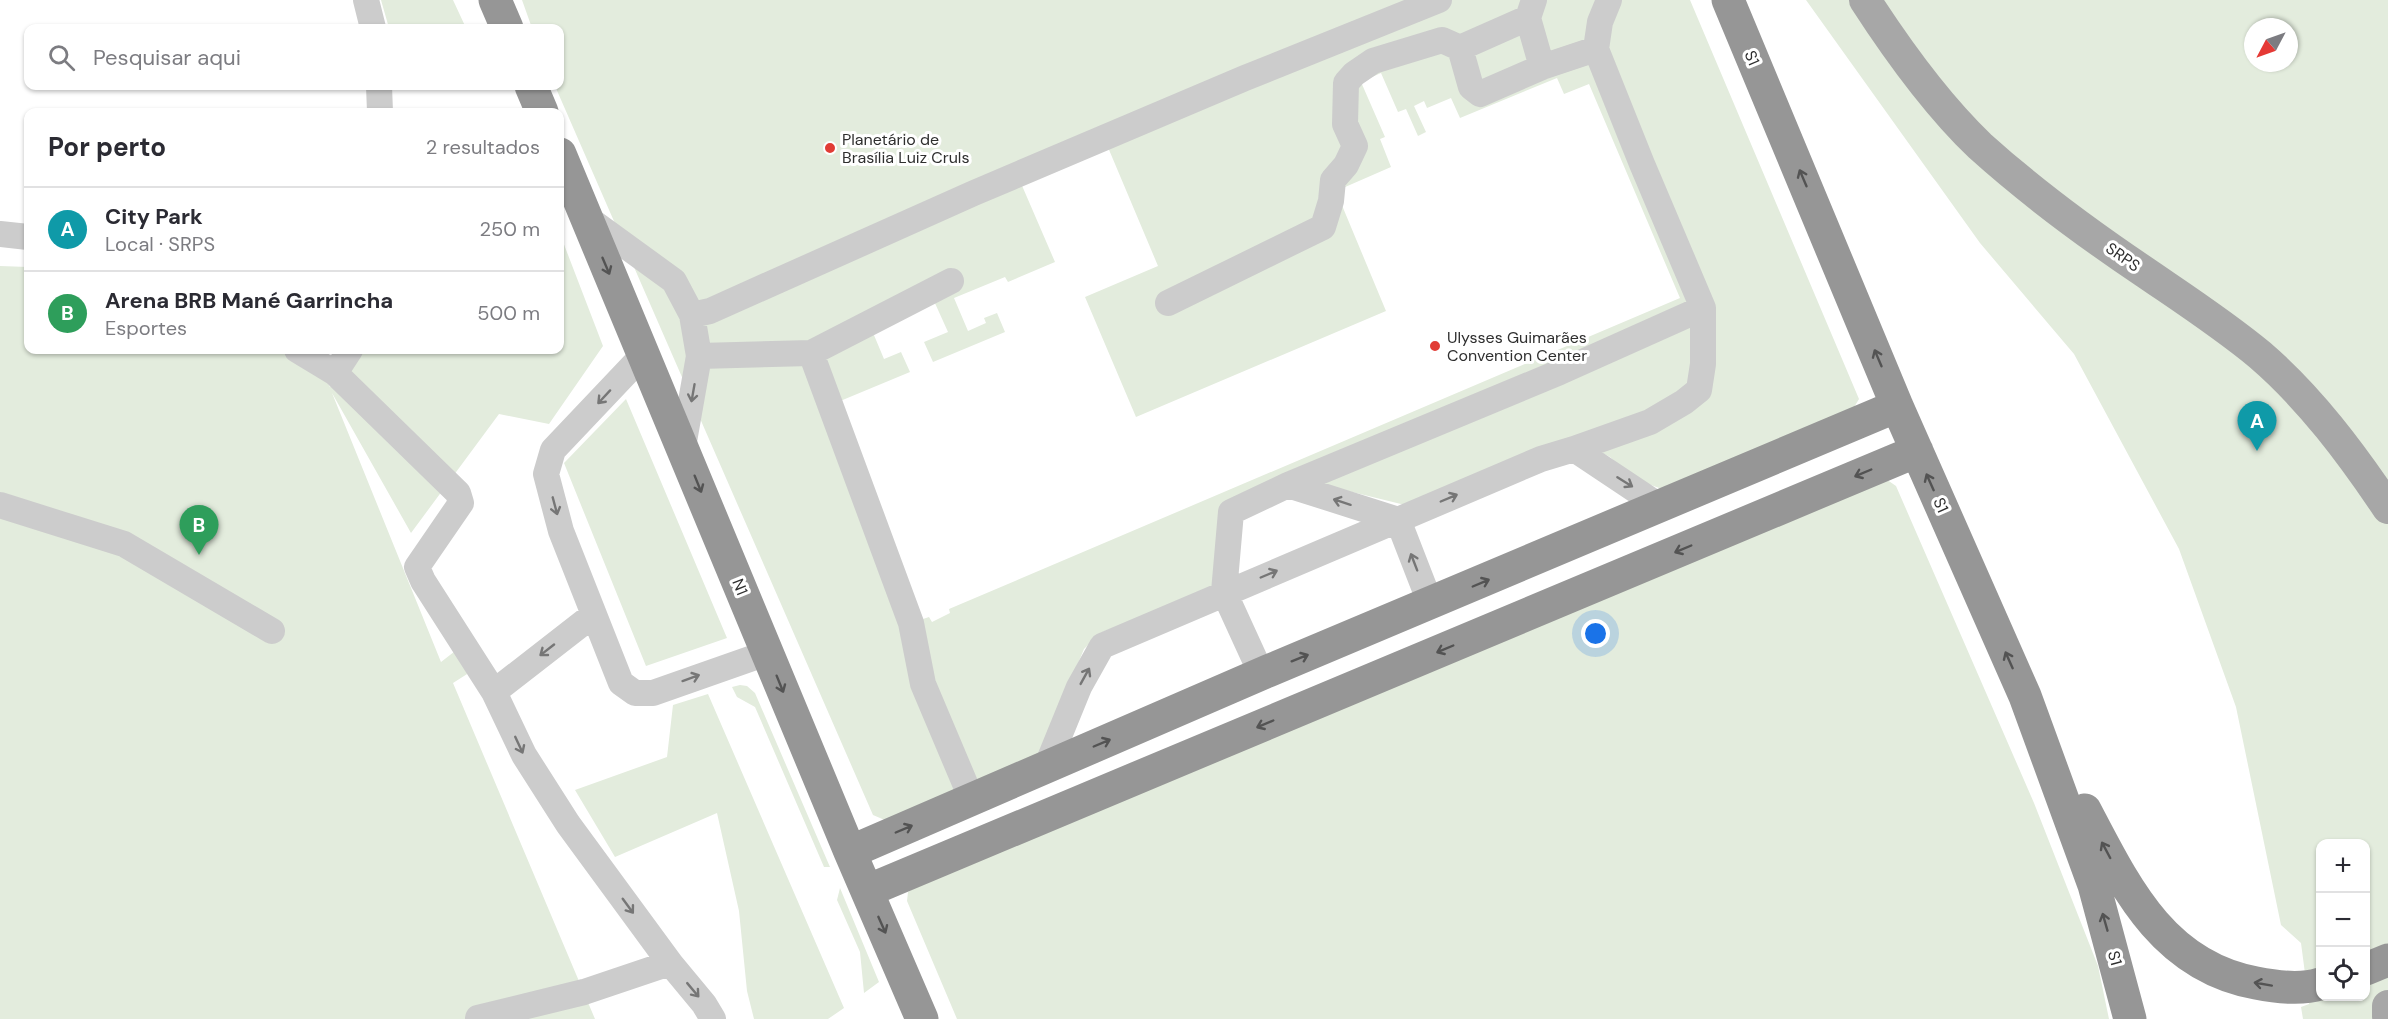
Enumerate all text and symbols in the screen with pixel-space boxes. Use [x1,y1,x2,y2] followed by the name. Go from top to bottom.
[2244,18,2298,72] north arrow
[24,24,564,90] search box
[45,41,78,74] icon: search
[93,43,241,72] text: Pesquisar aqui
[1740,47,1764,69] street label: S1
[842,129,969,168] place label: Planetário de Brasília Luiz Cruls
[48,130,166,164] text: Por perto
[426,134,540,160] text: 2 resultados
[823,141,837,155] marker: Planetário de Brasília Luiz Cruls
[1797,170,1808,188] one-way arrow
[105,202,203,231] text: City Park
[60,216,75,242] text: A
[479,216,540,242] text: 250 m
[105,231,215,257] text: Local · SRPS
[2102,238,2144,276] street label: SRPS
[601,256,613,274] one-way arrow
[105,286,393,315] text: Arena BRB Mané Garrincha
[61,300,74,326] text: B
[477,300,540,326] text: 500 m
[105,315,187,341] text: Esportes
[1447,327,1587,366] place label: Ulysses Guimarães Convention Center
[1428,339,1442,353] marker: Ulysses Guimarães Convention Center
[1872,350,1883,368] one-way arrow
[687,383,698,402] one-way arrow
[597,390,611,405] one-way arrow
[2238,402,2276,451] pin: A
[1854,468,1872,479] one-way arrow
[1924,473,1936,491] one-way arrow
[693,475,704,493] one-way arrow
[1616,476,1633,488] one-way arrow
[1439,492,1457,504] one-way arrow
[1929,494,1953,516] street label: S1
[549,496,561,515] one-way arrow
[1333,496,1352,507] one-way arrow
[180,506,218,555] pin: B
[1674,544,1693,555] one-way arrow
[1408,554,1419,572] one-way arrow
[1259,568,1278,579] one-way arrow
[727,576,753,598] street label: N1
[1471,577,1489,588] one-way arrow
[1581,619,1610,648] your location
[539,644,555,657] one-way arrow
[1436,644,1455,655] one-way arrow
[2003,651,2014,669] one-way arrow
[1291,652,1309,663] one-way arrow
[1080,667,1091,685] one-way arrow
[681,672,700,683] one-way arrow
[775,674,786,693] one-way arrow
[1257,719,1275,730] one-way arrow
[513,735,525,753] one-way arrow
[1093,737,1111,748] one-way arrow
[894,823,912,834] one-way arrow
[2316,839,2370,1001] map controls
[2316,839,2370,893] button: +
[2100,841,2111,859] one-way arrow
[2316,893,2370,947] button: −
[622,897,634,913] one-way arrow
[2099,913,2110,932] one-way arrow
[878,916,889,934] one-way arrow
[2316,947,2370,1001] button: locate
[2103,948,2127,968] street label: S1
[2253,978,2273,989] one-way arrow
[686,982,700,997] one-way arrow

